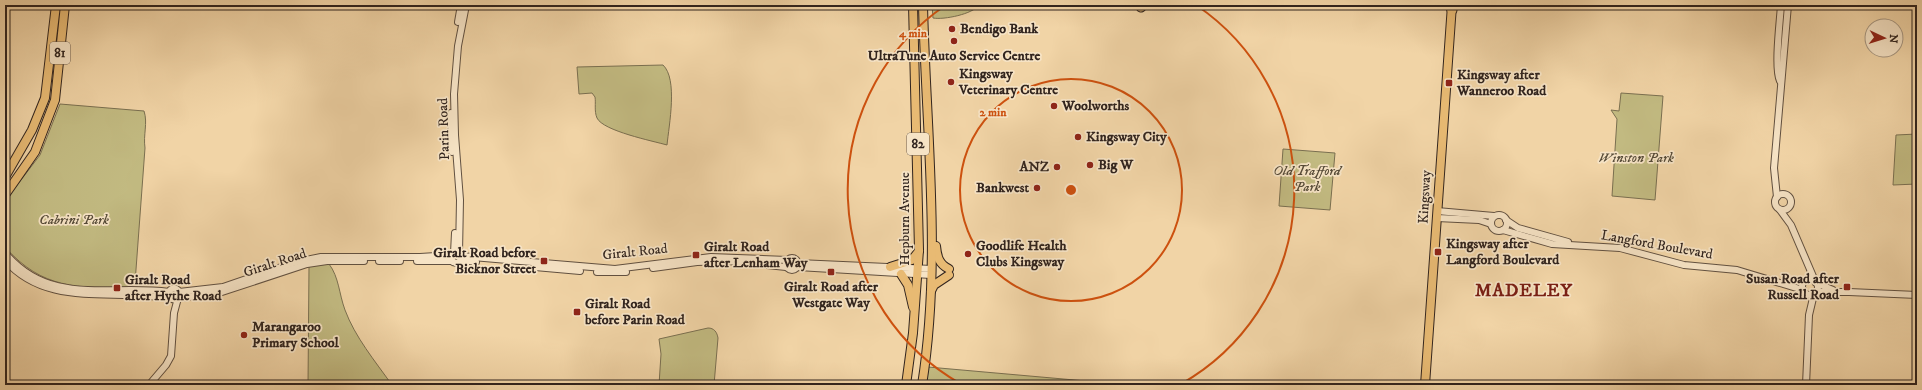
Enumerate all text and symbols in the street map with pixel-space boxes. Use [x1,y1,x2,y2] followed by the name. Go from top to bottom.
[1864,18,1904,58] north arrow
[960,20,1039,38] place label: Bendigo Bank
[947,24,957,34] marker: Bendigo Bank
[898,26,928,41] text: 4 min
[1886,34,1900,44] text: N
[949,36,959,46] marker: UltraTune Auto Service Centre
[50,42,70,64] road number: 81
[868,47,1041,65] place label: UltraTune Auto Service Centre
[958,65,1058,99] place label: Kingsway Veterinary Centre
[1456,66,1547,100] place label: Kingsway after Wanneroo Road
[946,77,956,87] marker: Kingsway Veterinary Centre
[1444,78,1454,88] marker: Kingsway after Wanneroo Road
[1061,97,1130,115] place label: Woolworths
[434,98,454,160] street label: Parin Road
[1049,101,1059,111] marker: Woolworths
[980,105,1007,120] text: 2 min
[1086,128,1167,146] place label: Kingsway City
[1073,132,1083,142] marker: Kingsway City
[907,133,929,155] road number: 82
[1598,149,1674,167] park label: Winston Park
[1098,156,1134,174] place label: Big W
[1019,158,1049,176] place label: ANZ
[1085,160,1095,170] marker: Big W
[1052,162,1062,172] marker: ANZ
[1273,162,1343,196] park label: Old Trafford Park
[1415,169,1435,224] street label: Kingsway
[896,172,914,266] street label: Hepburn Avenue
[976,179,1030,197] place label: Bankwest
[1032,183,1042,193] marker: Bankwest
[1064,183,1078,197] centre of rings
[39,211,109,229] park label: Cabrini Park
[1600,226,1714,264] street label: Langford Boulevard
[1446,235,1560,269] place label: Kingsway after Langford Boulevard
[976,237,1067,271] place label: Goodlife Health Clubs Kingsway
[704,238,808,272] place label: Giralt Road after Lenham Way
[602,240,668,264] street label: Giralt Road
[241,244,309,282] street label: Giralt Road
[433,244,537,278] place label: Giralt Road before Bicknor Street
[1433,247,1443,257] marker: Kingsway after Langford Boulevard
[963,249,973,259] marker: Goodlife Health Clubs Kingsway
[691,250,701,260] marker: Giralt Road after Lenham Way
[539,256,549,266] marker: Giralt Road before Bicknor Street
[826,267,836,277] marker: Giralt Road after Westgate Way
[1746,270,1840,304] place label: Susan Road after Russell Road
[125,271,223,305] place label: Giralt Road after Hythe Road
[784,278,879,312] place label: Giralt Road after Westgate Way
[1475,280,1573,302] district label: MADELEY
[1842,282,1852,292] marker: Susan Road after Russell Road
[112,283,122,293] marker: Giralt Road after Hythe Road
[584,295,686,329] place label: Giralt Road before Parin Road
[572,307,582,317] marker: Giralt Road before Parin Road
[252,318,339,352] place label: Marangaroo Primary School
[239,330,249,340] marker: Marangaroo Primary School

